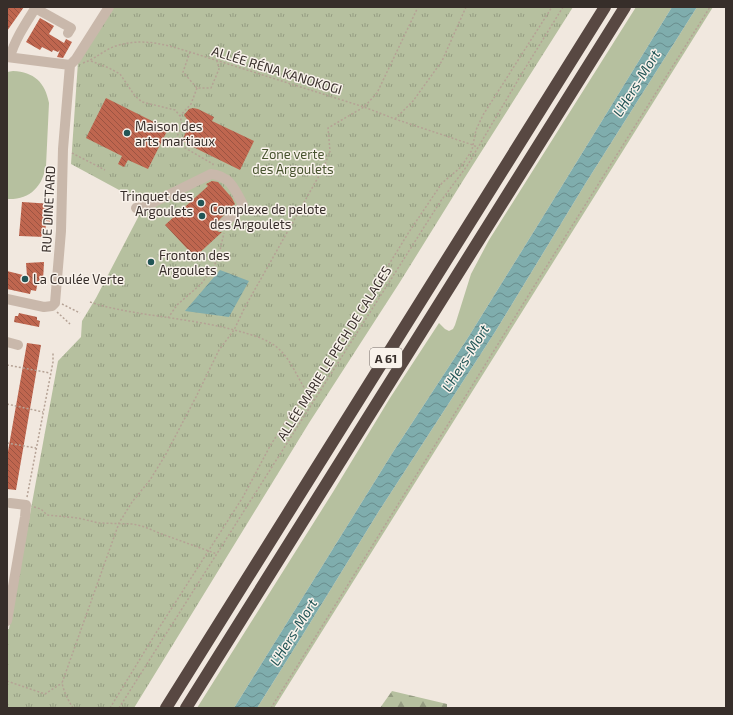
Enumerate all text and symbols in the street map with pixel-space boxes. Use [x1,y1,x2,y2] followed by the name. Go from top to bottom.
[210,42,344,97] street label: ALLÉE RÉNA KANOKOGI
[609,46,664,120] water label: L'Hers-Mort
[135,118,215,149] place label: Maison des arts martiaux
[122,128,132,138] marker: Maison des arts martiaux
[252,146,334,177] park label: Zone verte des Argoulets
[38,165,58,253] street label: RUE DINETARD
[120,188,193,219] place label: Trinquet des Argoulets
[196,198,206,208] marker: Trinquet des Argoulets
[210,201,326,232] place label: Complexe de pelote des Argoulets
[197,211,207,221] marker: Complexe de pelote des Argoulets
[159,247,230,278] place label: Fronton des Argoulets
[146,257,156,267] marker: Fronton des Argoulets
[273,262,394,443] street label: ALLÉE MARIE LE PECH DE CALAGES
[33,271,124,287] place label: La Coulée Verte
[20,274,30,284] marker: La Coulée Verte
[438,321,493,395] water label: L'Hers-Mort
[370,348,402,368] road number: A 61
[266,595,321,669] water label: L'Hers-Mort

